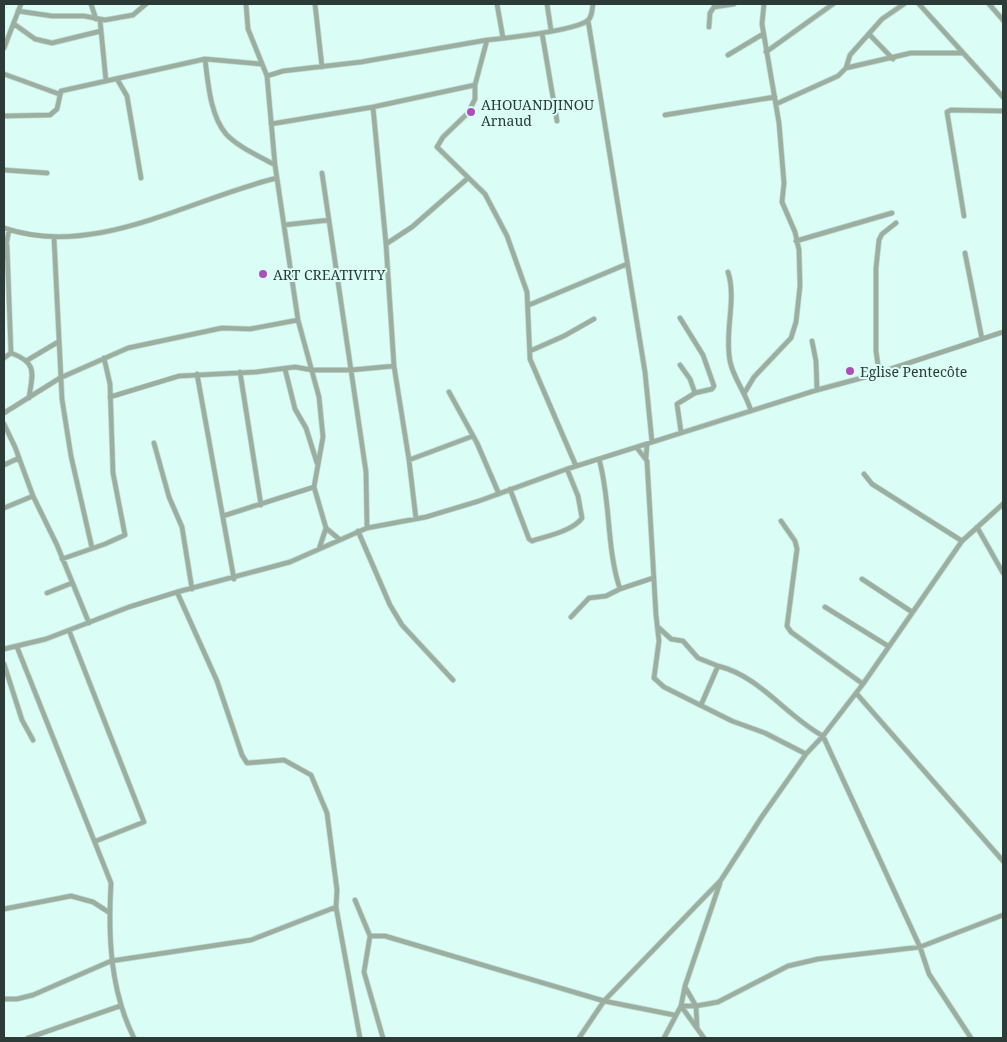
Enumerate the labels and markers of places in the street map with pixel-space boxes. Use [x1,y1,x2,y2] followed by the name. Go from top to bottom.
[481,95,594,130] place label: AHOUANDJINOU Arnaud
[465,106,477,118] marker: AHOUANDJINOU Arnaud
[273,265,385,284] place label: ART CREATIVITY
[257,268,269,280] marker: ART CREATIVITY
[860,362,967,381] place label: Eglise Pentecôte
[844,365,856,377] marker: Eglise Pentecôte

